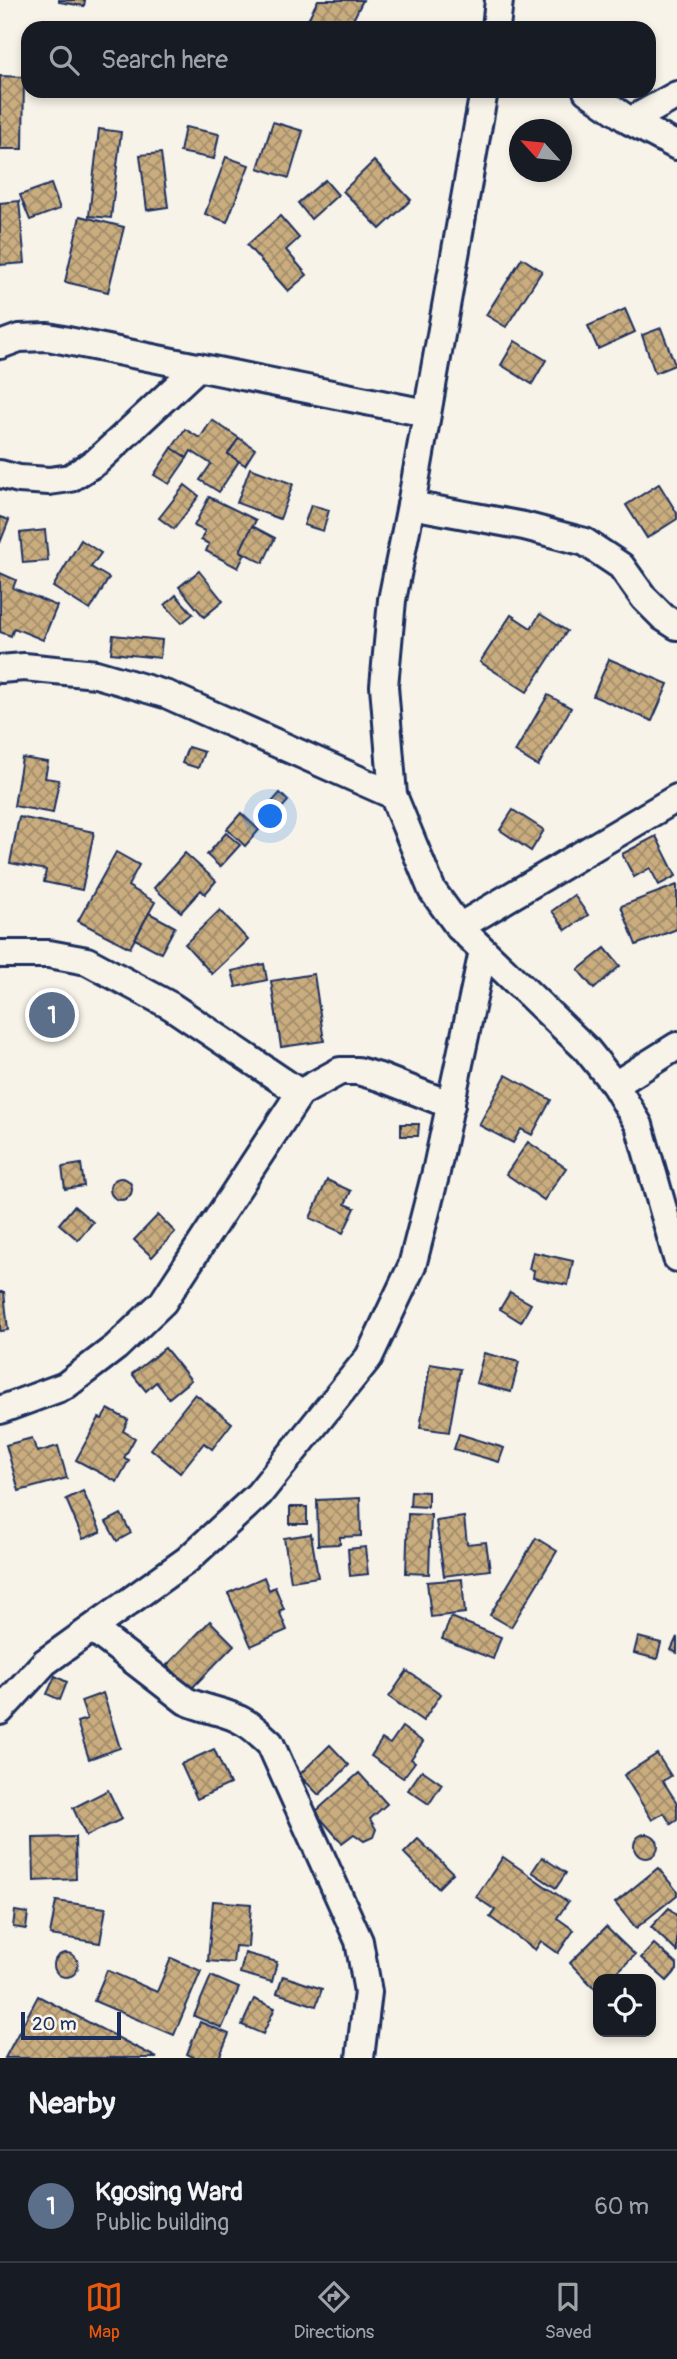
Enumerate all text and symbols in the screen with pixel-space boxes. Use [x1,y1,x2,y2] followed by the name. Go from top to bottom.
[21,21,656,98] search box
[45,41,83,79] icon: search
[101,44,228,76] text: Search here
[509,119,572,182] north arrow
[253,799,287,833] your location
[29,989,75,1041] pin: 1
[593,1974,656,2037] map controls
[593,1974,656,2037] button: locate
[21,2009,121,2041] scale bar
[32,2012,77,2036] text: 20 m
[28,2085,115,2122] text: Nearby
[95,2176,243,2208] text: Kgosing Ward
[47,2192,56,2221] text: 1
[594,2192,649,2221] text: 60 m
[95,2208,229,2237] text: Public building
[85,2278,123,2344] tab: Map
[294,2278,374,2344] tab: Directions
[545,2278,592,2344] tab: Saved

